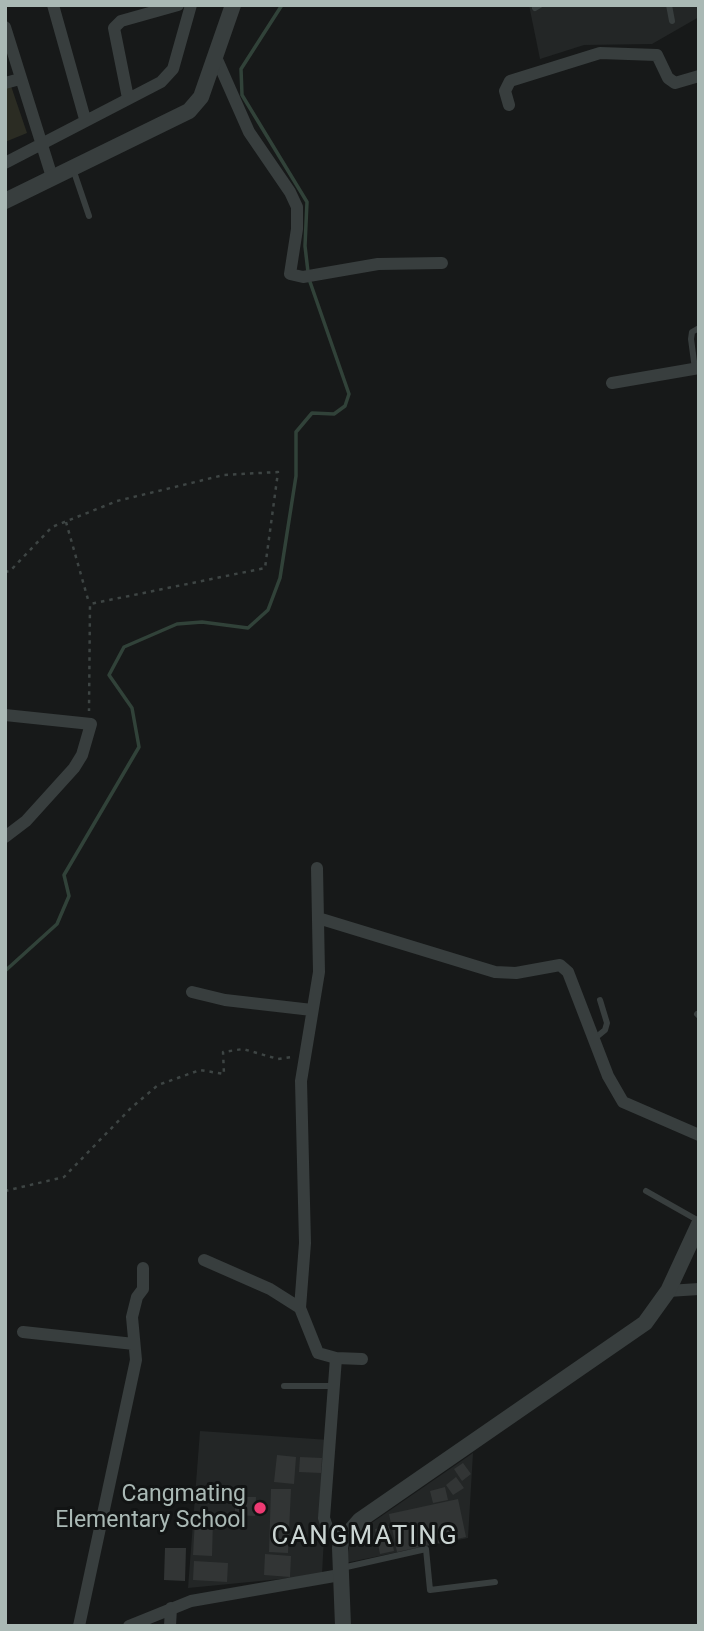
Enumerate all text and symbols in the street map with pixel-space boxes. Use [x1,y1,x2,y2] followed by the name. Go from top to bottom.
[55,1481,246,1535] place label: Cangmating Elementary School
[252,1500,268,1516] marker: Cangmating Elementary School
[273,1521,457,1553] district label: CANGMATING

